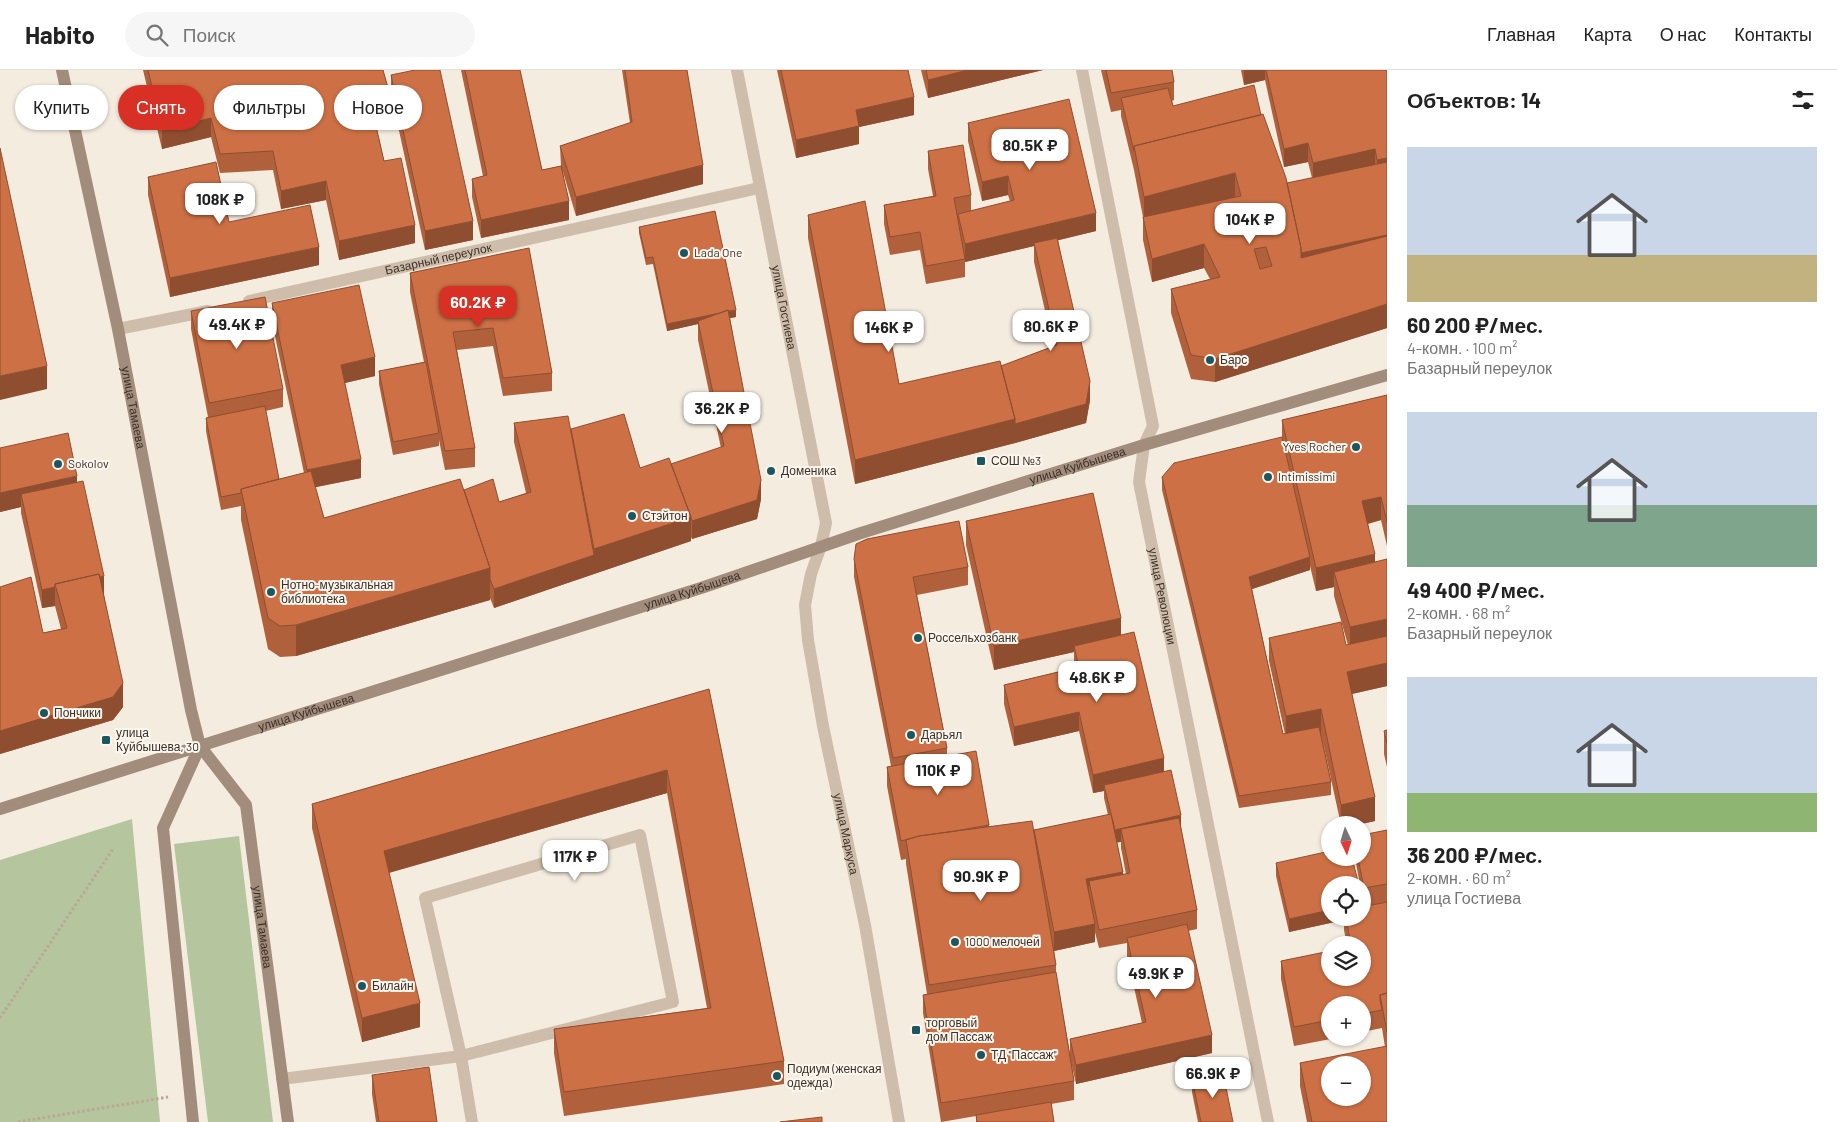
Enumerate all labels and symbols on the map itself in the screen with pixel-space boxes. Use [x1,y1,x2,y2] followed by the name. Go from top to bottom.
[984,128,1076,171] pin: 80.5K ₽
[179,182,261,225] pin: 108K ₽
[1209,202,1291,245] pin: 104K ₽
[383,239,494,277] street label: Базарный переулок
[694,245,742,259] place label: Lada One
[678,247,690,259] marker: Lada One
[769,264,800,351] street label: улица Гостиева
[432,286,524,328] pin: 60.2K ₽
[191,308,283,350] pin: 49.4K ₽
[848,310,930,353] pin: 146K ₽
[1005,310,1097,352] pin: 80.6K ₽
[1220,352,1247,367] place label: Барс
[1204,354,1216,366] marker: Барс
[118,365,149,450] street label: улица Тамаева
[676,392,768,434] pin: 36.2K ₽
[1282,439,1347,453] place label: Yves Rocher
[1350,441,1362,453] marker: Yves Rocher
[1027,443,1127,487] street label: улица Куйбышева
[991,453,1041,467] place label: СОШ №3
[975,455,987,467] marker: СОШ №3
[68,456,109,470] place label: Sokolov
[52,458,64,470] marker: Sokolov
[781,463,837,478] place label: Доменика
[765,465,777,477] marker: Доменика
[1278,469,1335,483] place label: Intimissimi
[1262,471,1274,483] marker: Intimissimi
[642,508,688,522] place label: Стэйтон
[626,510,638,522] marker: Стэйтон
[1145,546,1180,646] street label: улица Революции
[642,567,742,612] street label: улица Куйбышева
[281,577,393,605] place label: Нотно-музыкальная библиотека
[265,586,277,598] marker: Нотно-музыкальная библиотека
[928,630,1017,644] place label: Россельхозбанк
[912,632,924,644] marker: Россельхозбанк
[1051,660,1143,703] pin: 48.6K ₽
[256,690,356,734] street label: улица Куйбышева
[54,705,101,719] place label: Пончики
[38,707,50,719] marker: Пончики
[116,725,199,754] place label: улица Куйбышева, 30
[921,727,962,742] place label: Дарьял
[905,729,917,741] marker: Дарьял
[100,734,112,746] marker: улица Куйбышева, 30
[897,754,979,796] pin: 110K ₽
[830,792,862,876] street label: улица Маркуса
[1321,816,1371,866] north arrow
[534,840,616,882] pin: 117K ₽
[935,860,1027,902] pin: 90.9K ₽
[250,885,276,970] street label: улица Тамаева
[965,934,1040,948] place label: 1000 мелочей
[949,936,961,948] marker: 1000 мелочей
[1110,956,1202,999] pin: 49.9K ₽
[372,978,414,992] place label: Билайн
[356,980,368,992] marker: Билайн
[926,1015,992,1044] place label: торговый дом Пассаж
[910,1024,922,1036] marker: торговый дом Пассаж
[991,1047,1057,1062] place label: ТД "Пассаж"
[975,1049,987,1061] marker: ТД "Пассаж"
[1167,1056,1259,1099] pin: 66.9K ₽
[787,1061,881,1090] place label: Подиум (женская одежда)
[771,1070,783,1082] marker: Подиум (женская одежда)

